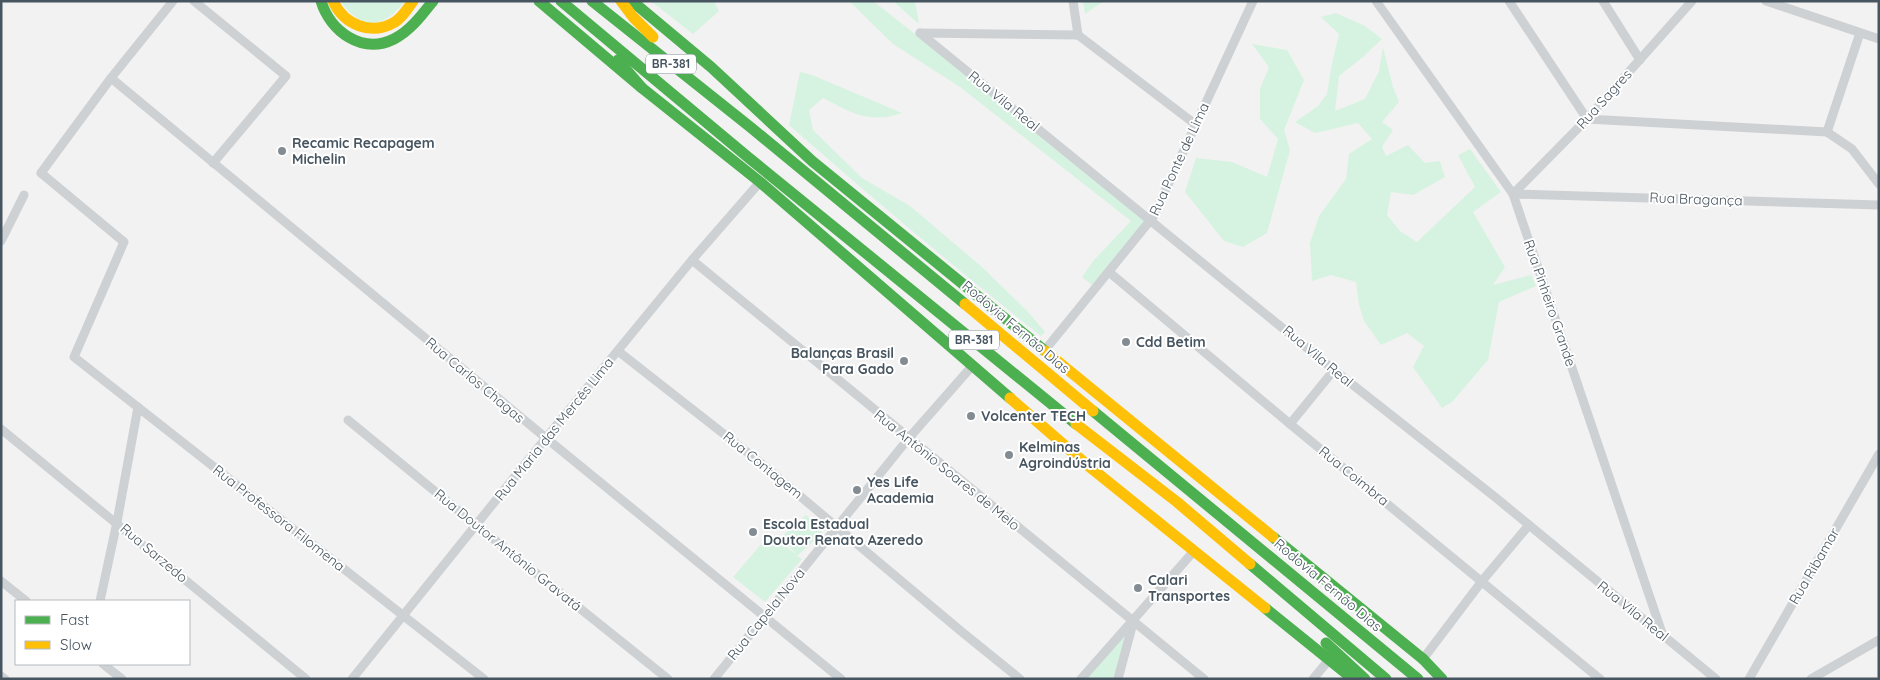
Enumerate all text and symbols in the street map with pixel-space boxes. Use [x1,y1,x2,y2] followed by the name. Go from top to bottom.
[646,54,696,74] road number: BR-381
[1572,65,1636,133] street label: Rua Sagres
[965,67,1043,135] street label: Rua Vila Real
[1145,100,1213,218] street label: Rua Ponte de Lima
[292,134,435,168] place label: Recamic Recapagem Michelin
[276,145,288,157] marker: Recamic Recapagem Michelin
[1649,188,1743,210] street label: Rua Bragança
[1520,237,1580,369] street label: Rua Pinheiro Grande
[958,277,1074,377] street label: Rodovia Fernão Dias
[1279,321,1357,391] street label: Rua Vila Real
[949,330,999,350] road number: BR-381
[422,333,528,427] street label: Rua Carlos Chagas
[1136,333,1206,351] place label: Cdd Betim
[1120,336,1132,348] marker: Cdd Betim
[791,344,894,378] place label: Balanças Brasil Para Gado
[491,354,617,504] street label: Rua Maria das Mercês Lima
[898,355,910,367] marker: Balanças Brasil Para Gado
[870,406,1024,534] street label: Rua Antônio Soares de Melo
[981,407,1086,425] place label: Volcenter TECH
[965,410,977,422] marker: Volcenter TECH
[719,427,807,503] street label: Rua Contagem
[1019,438,1111,472] place label: Kelminas Agroindústria
[1315,442,1393,510] street label: Rua Coimbra
[1003,449,1015,461] marker: Kelminas Agroindústria
[209,461,349,575] street label: Rua Professora Filomena
[867,473,934,507] place label: Yes Life Academia
[851,484,863,496] marker: Yes Life Academia
[431,485,585,615] street label: Rua Doutor Antônio Gravatá
[763,515,923,549] place label: Escola Estadual Doutor Renato Azeredo
[117,520,191,586] street label: Rua Sarzedo
[1785,524,1843,608] street label: Rua Ribamar
[747,526,759,538] marker: Escola Estadual Doutor Renato Azeredo
[1270,535,1386,635] street label: Rodovia Fernão Dias
[723,564,809,664] street label: Rua Capela Nova
[1148,571,1230,605] place label: Calari Transportes
[1594,577,1672,645] street label: Rua Vila Real
[1132,582,1144,594] marker: Calari Transportes
[15,600,190,665] legend
[60,610,89,629] text: Fast
[60,635,92,654] text: Slow

